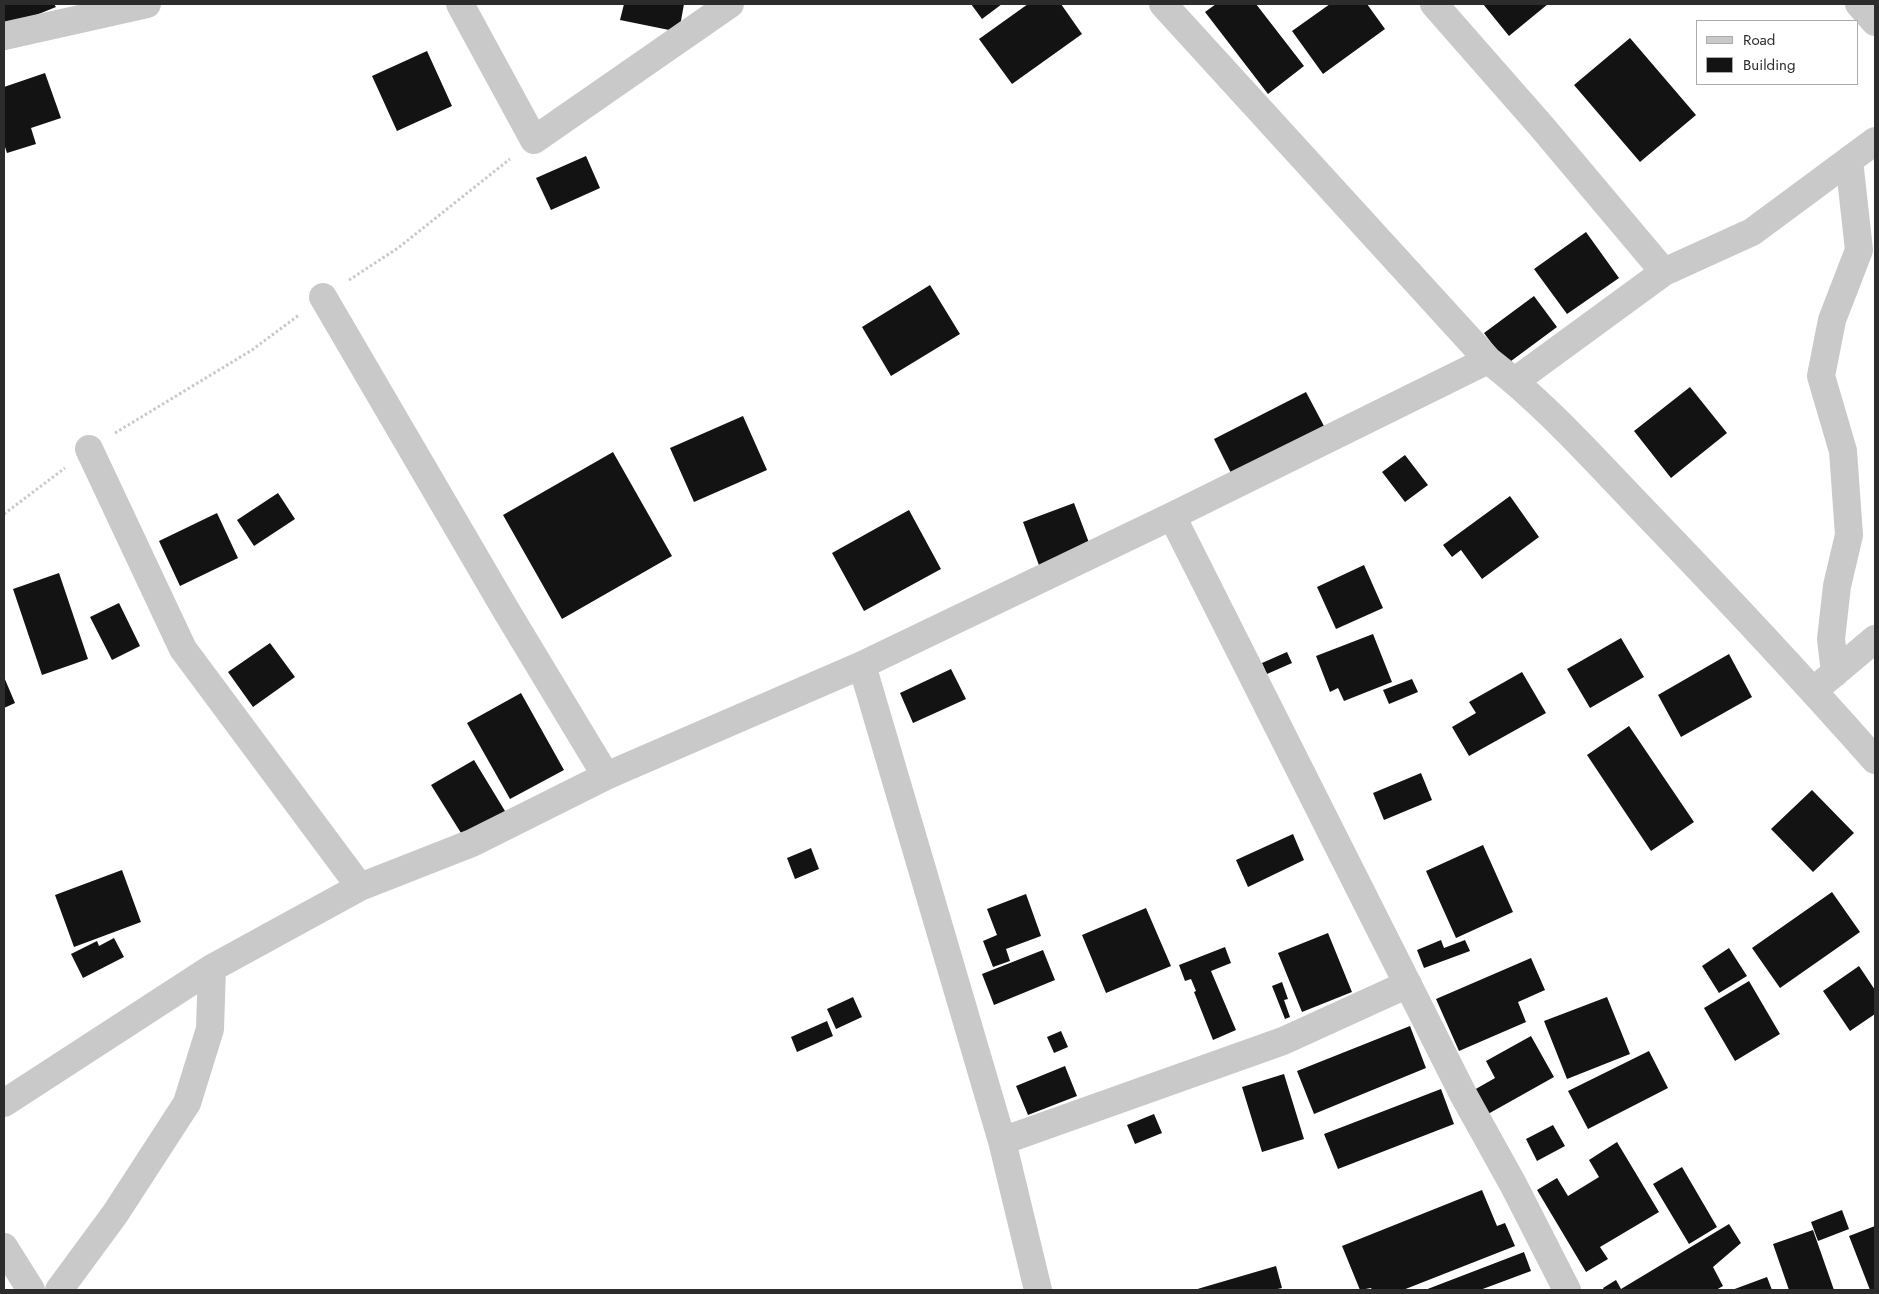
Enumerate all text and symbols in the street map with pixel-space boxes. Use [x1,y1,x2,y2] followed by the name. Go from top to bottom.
[1696,20,1859,85] legend
[1743,29,1775,51] text: Road
[1743,54,1795,76] text: Building

